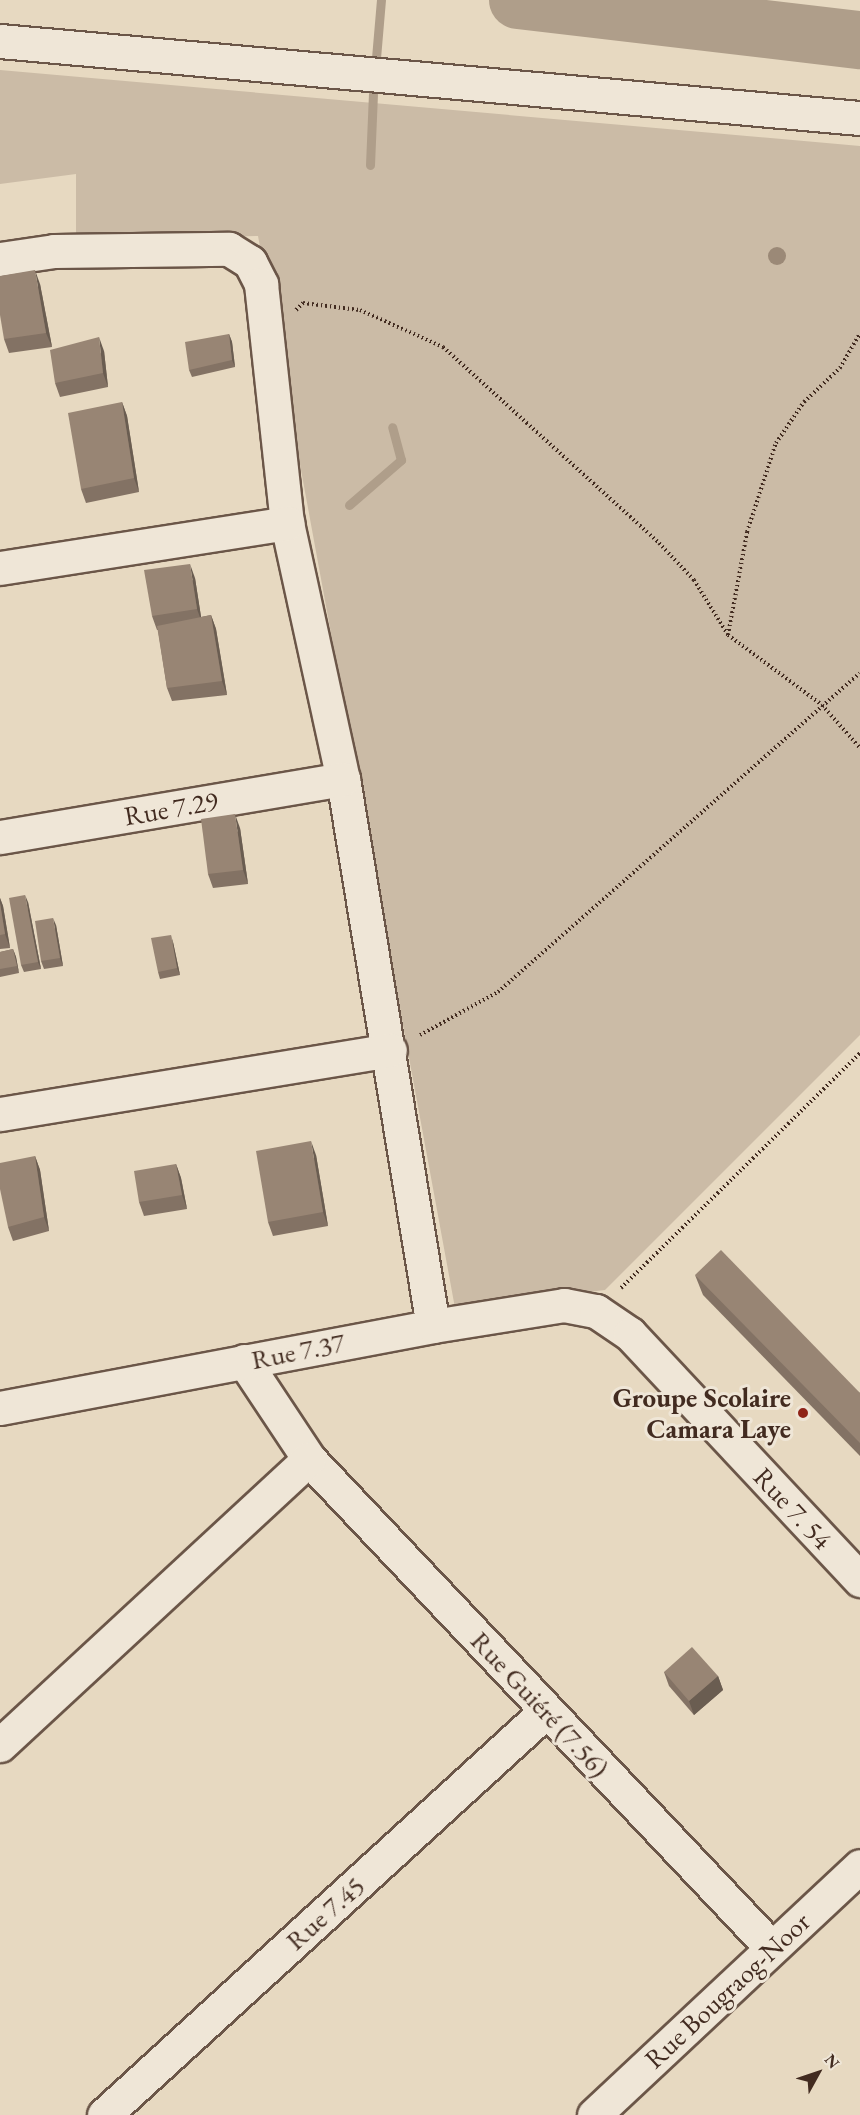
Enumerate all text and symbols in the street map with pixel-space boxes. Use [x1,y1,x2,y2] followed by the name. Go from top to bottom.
[122,784,220,832] street label: Rue 7.29
[249,1326,347,1376] street label: Rue 7.37
[613,1381,791,1444] place label: Groupe Scolaire Camara Laye
[796,1406,810,1420] marker: Groupe Scolaire Camara Laye
[747,1460,839,1556] street label: Rue 7. 54
[464,1624,616,1784] street label: Rue Guiéré (7.56)
[279,1869,371,1957] street label: Rue 7.45
[638,1905,816,2075] street label: Rue Bougraog-Noor
[788,2043,848,2103] north arrow
[820,2049,844,2073] text: N

